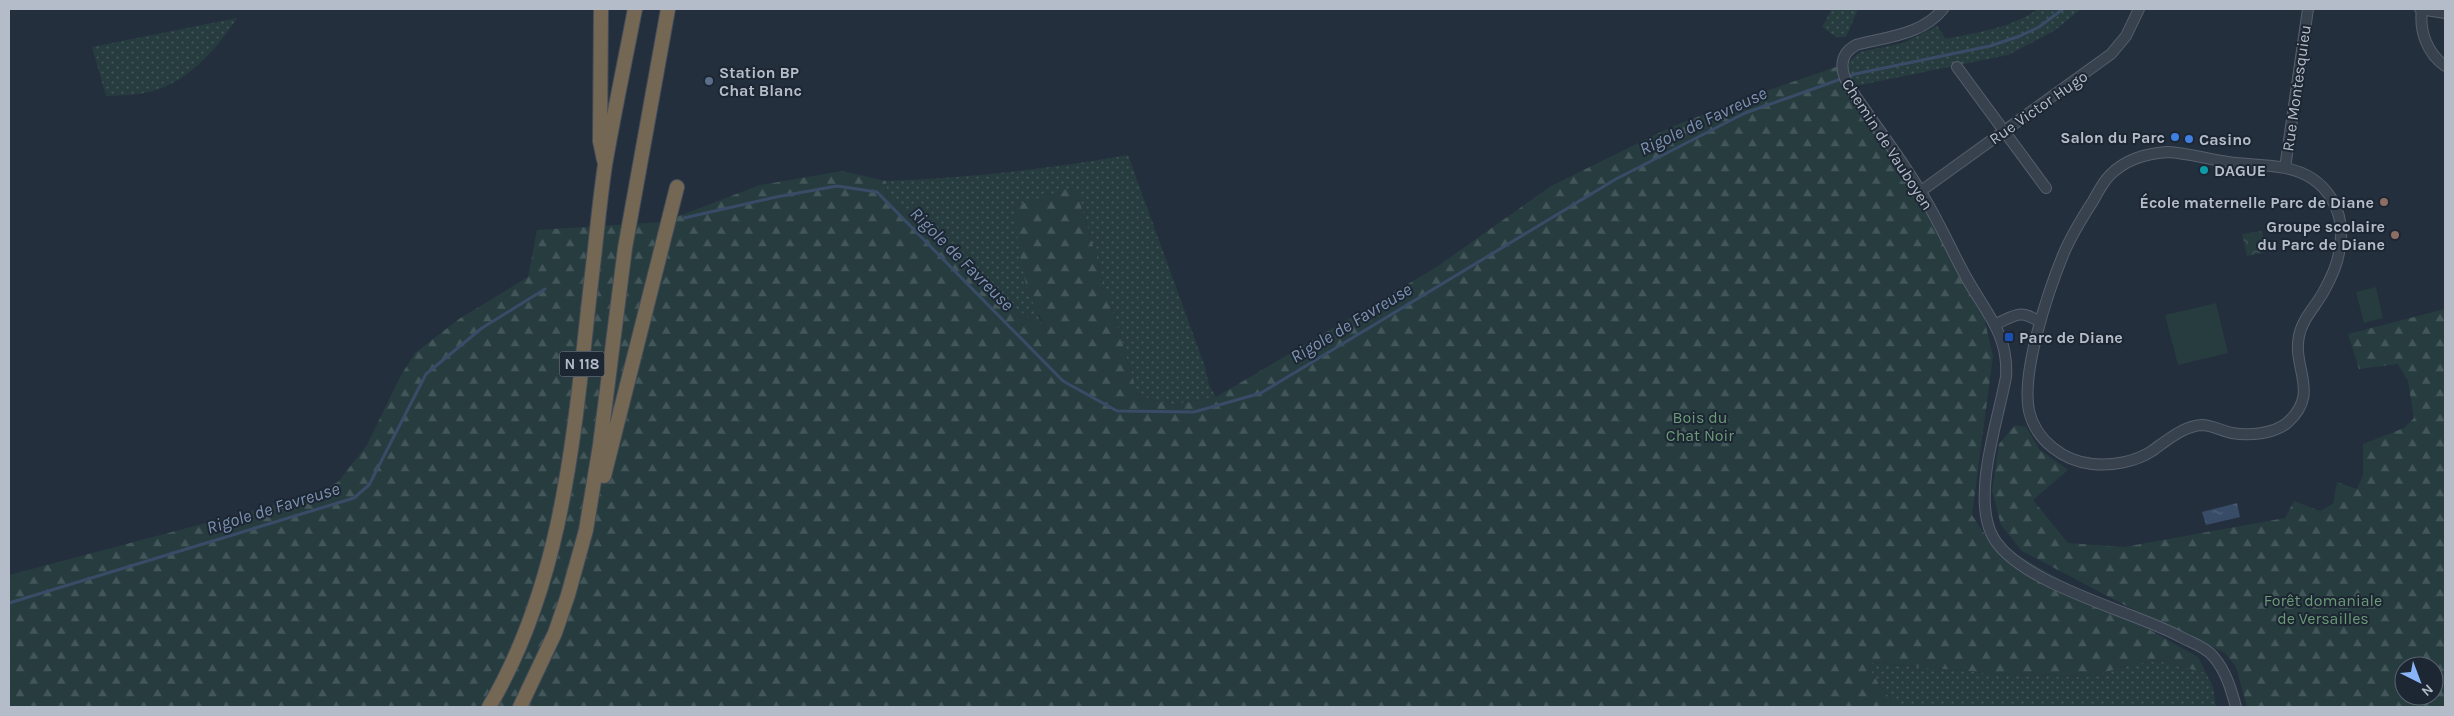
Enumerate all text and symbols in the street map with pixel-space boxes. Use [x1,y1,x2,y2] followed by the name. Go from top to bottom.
[2278,23,2315,153] street label: Rue Montesquieu
[719,63,802,100] place label: Station BP Chat Blanc
[1985,66,2091,148] street label: Rue Victor Hugo
[703,75,715,87] marker: Station BP Chat Blanc
[1838,75,1937,214] street label: Chemin de Vauboyen
[1636,82,1770,160] water label: Rigole de Favreuse
[2060,128,2165,147] place label: Salon du Parc
[2199,130,2251,149] place label: Casino
[2169,131,2181,143] marker: Salon du Parc
[2183,133,2195,145] marker: Casino
[2214,161,2266,180] place label: DAGUE
[2198,164,2210,176] marker: DAGUE
[2140,193,2374,212] place label: École maternelle Parc de Diane
[2378,196,2390,208] marker: École maternelle Parc de Diane
[906,203,1018,315] water label: Rigole de Favreuse
[2257,217,2385,254] place label: Groupe scolaire du Parc de Diane
[2389,229,2401,241] marker: Groupe scolaire du Parc de Diane
[1286,278,1416,368] water label: Rigole de Favreuse
[2019,328,2123,347] place label: Parc de Diane
[2003,331,2015,343] marker: Parc de Diane
[560,352,604,376] road number: N 118
[1666,408,1734,445] park label: Bois du Chat Noir
[204,477,342,539] water label: Rigole de Favreuse
[2264,591,2382,628] park label: Forêt domaniale de Versailles
[2394,656,2444,706] north arrow
[2418,681,2437,700] text: N

